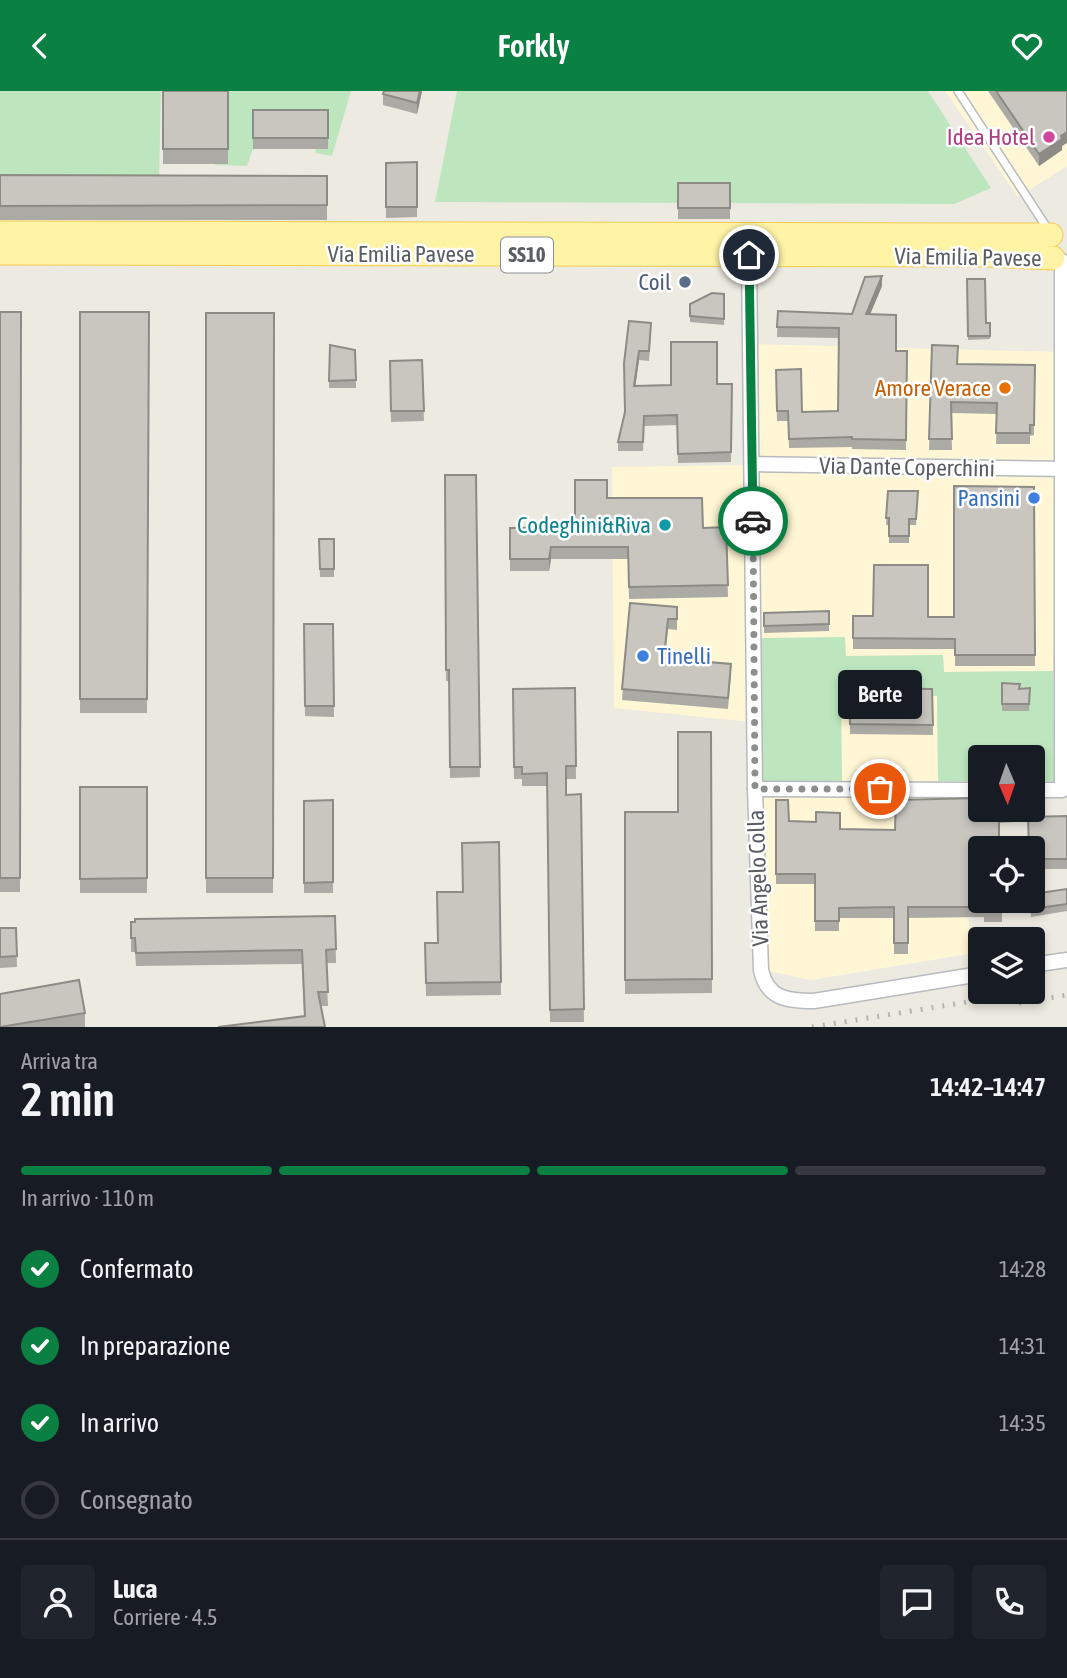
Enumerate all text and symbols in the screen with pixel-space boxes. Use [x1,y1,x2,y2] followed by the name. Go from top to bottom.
[21,27,59,65] icon: back
[497,27,570,64] text: Forkly
[1008,27,1046,65] icon: heart
[947,124,1035,150] place label: Idea Hotel
[1041,129,1057,145] marker: Idea Hotel
[719,225,779,285] pin
[730,236,768,274] icon: home
[501,237,553,273] road number: SS10
[327,241,475,267] street label: Via Emilia Pavese
[894,243,1042,271] street label: Via Emilia Pavese
[638,269,671,295] place label: Coil
[677,274,693,290] marker: Coil
[875,375,991,401] place label: Amore Verace
[997,380,1013,396] marker: Amore Verace
[819,452,995,482] street label: Via Dante Coperchini
[957,485,1020,511] place label: Pansini
[718,486,788,556] courier
[1026,490,1042,506] marker: Pansini
[734,502,772,540] icon: car
[517,512,651,538] place label: Codeghini&Riva
[657,517,673,533] marker: Codeghini&Riva
[657,643,711,669] place label: Tinelli
[635,648,651,664] marker: Tinelli
[838,670,922,719] callout: Berte
[858,681,902,707] text: Berte
[968,745,1045,823] north arrow
[968,745,1045,1004] map controls
[850,759,910,819] pin
[861,770,899,808] icon: bag
[743,809,773,947] street label: Via Angelo Colla
[968,836,1045,913] button: locate
[968,927,1045,1004] button: layers
[21,1048,98,1074] text: Arriva tra
[930,1072,1046,1102] text: 14:42–14:47
[21,1073,115,1126] text: 2 min
[21,1185,154,1211] text: In arrivo · 110 m
[21,1250,59,1288] icon: check
[80,1254,193,1284] text: Confermato
[999,1256,1046,1282] text: 14:28
[21,1327,59,1365] icon: check
[80,1331,230,1361] text: In preparazione
[999,1333,1046,1359] text: 14:31
[21,1404,59,1442] icon: check
[80,1408,159,1438] text: In arrivo
[999,1410,1046,1436] text: 14:35
[80,1485,193,1515] text: Consegnato
[21,1565,95,1639] button: person
[880,1565,954,1639] button: chat
[972,1565,1046,1639] button: phone
[113,1574,157,1604] text: Luca
[113,1604,218,1630] text: Corriere · 4.5

